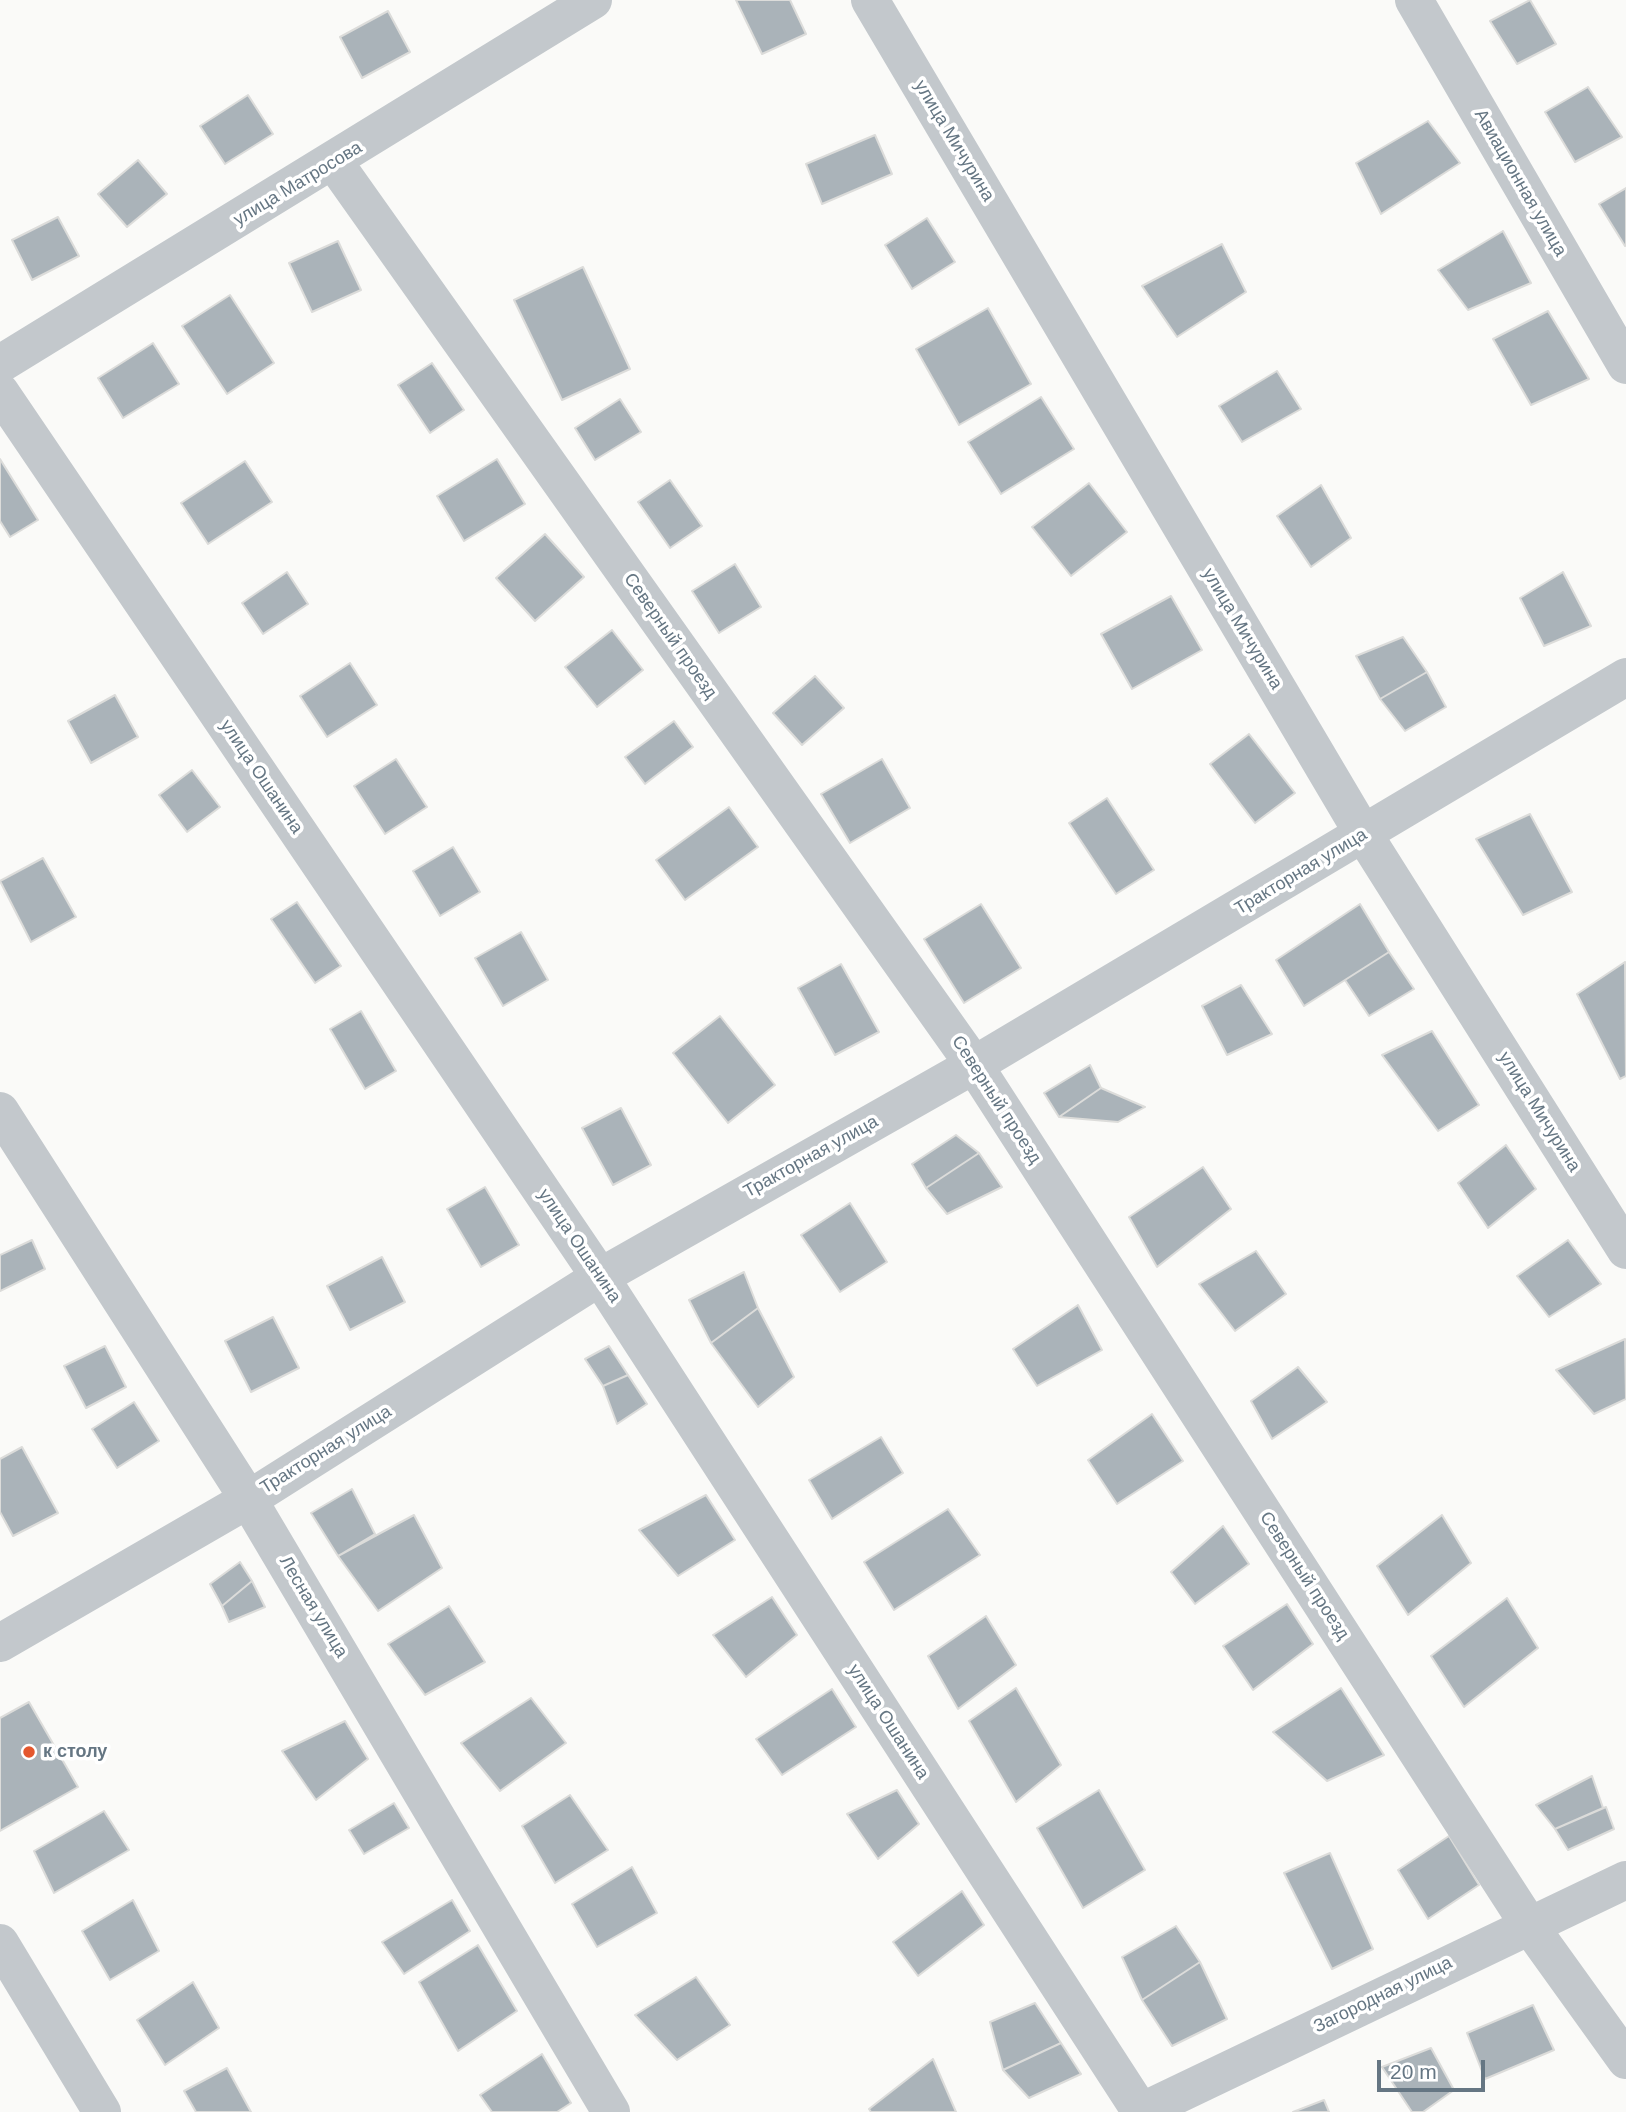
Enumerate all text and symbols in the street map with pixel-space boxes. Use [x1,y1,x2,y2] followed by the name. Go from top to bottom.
[909,76,999,206] street label: улица Мичурина
[1469,106,1571,260] street label: Авиационная улица
[230,137,366,231] street label: улица Матросова
[1197,564,1287,694] street label: улица Мичурина
[619,569,721,703] street label: Северный проезд
[215,716,307,838] street label: улица Ошанина
[1231,824,1371,920] street label: Тракторная улица
[947,1032,1045,1168] street label: Северный проезд
[1493,1048,1585,1176] street label: улица Мичурина
[740,1111,882,1203] street label: Тракторная улица
[533,1185,625,1307] street label: улица Ошанина
[257,1401,395,1499] street label: Тракторная улица
[1255,1508,1353,1644] street label: Северный проезд
[274,1552,352,1662] street label: Лесная улица
[843,1660,933,1784] street label: улица Ошанина
[43,1741,107,1763] place label: к столу
[21,1744,37,1760] marker: к столу
[1310,1952,1456,2038] street label: Загородная улица
[1381,2046,1490,2090] scale bar
[1390,2060,1437,2083] text: 20 m

